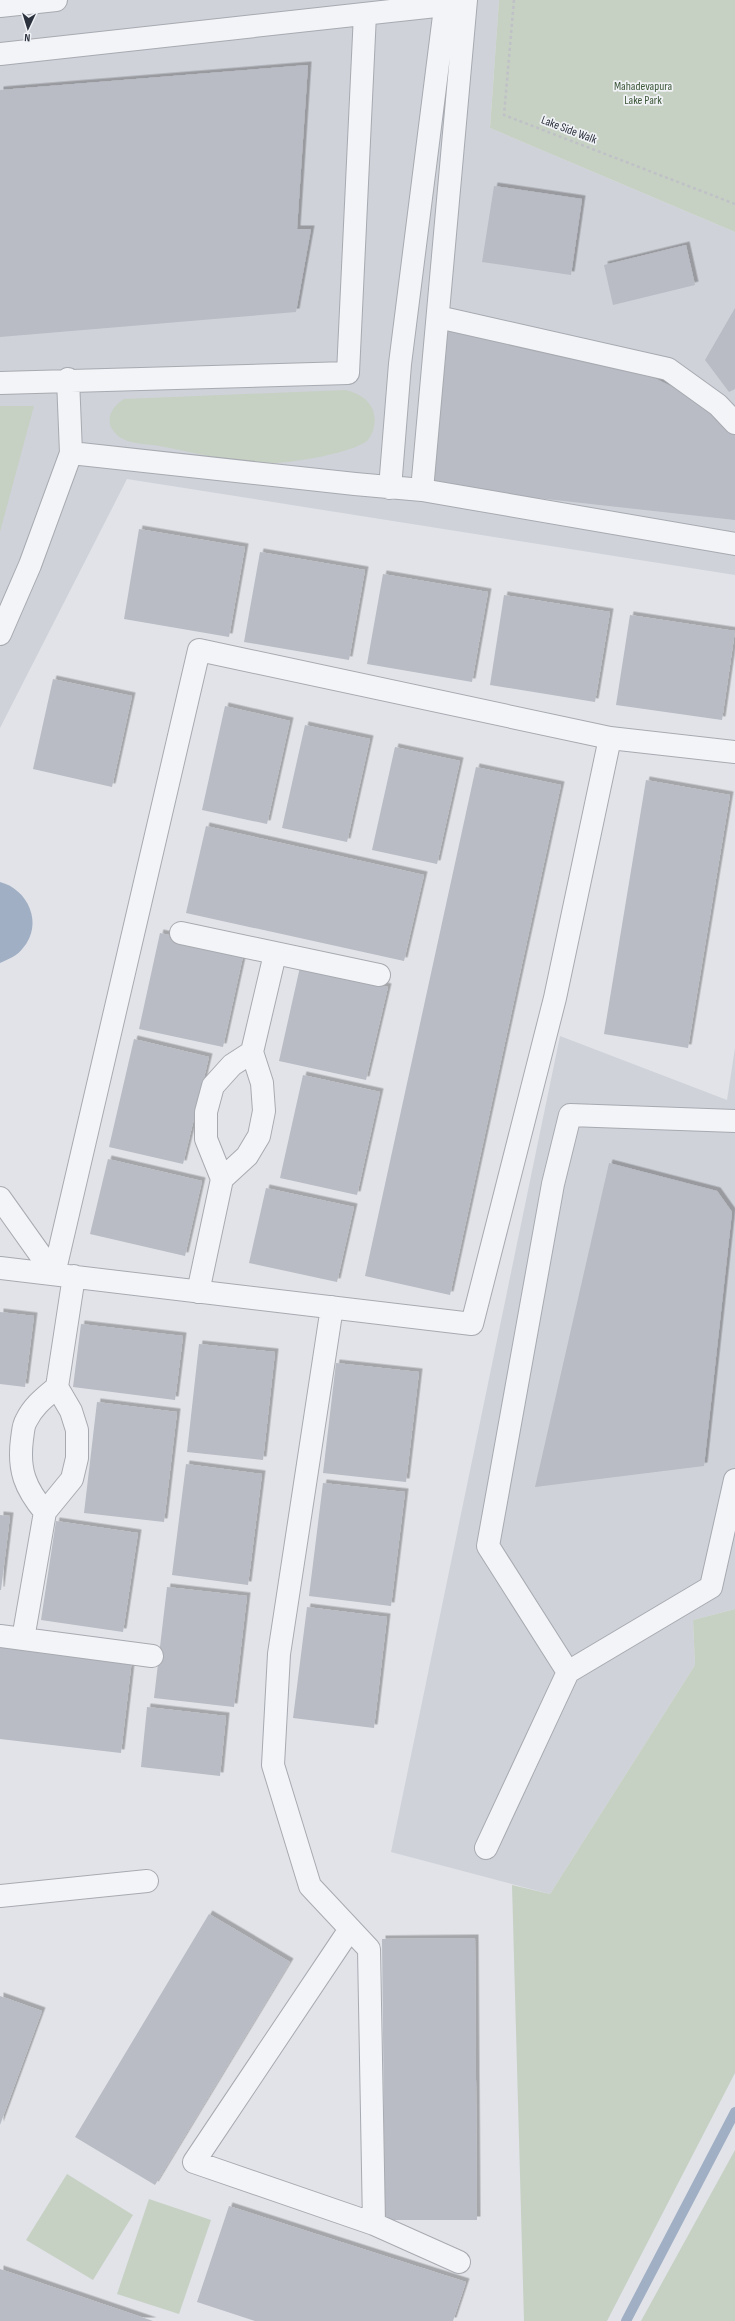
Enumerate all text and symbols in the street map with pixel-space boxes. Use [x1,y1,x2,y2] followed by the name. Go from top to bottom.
[8,8,48,48] north arrow
[24,31,31,44] text: N
[614,79,672,108] park label: Mahadevapura Lake Park
[539,113,599,148] street label: Lake Side Walk

